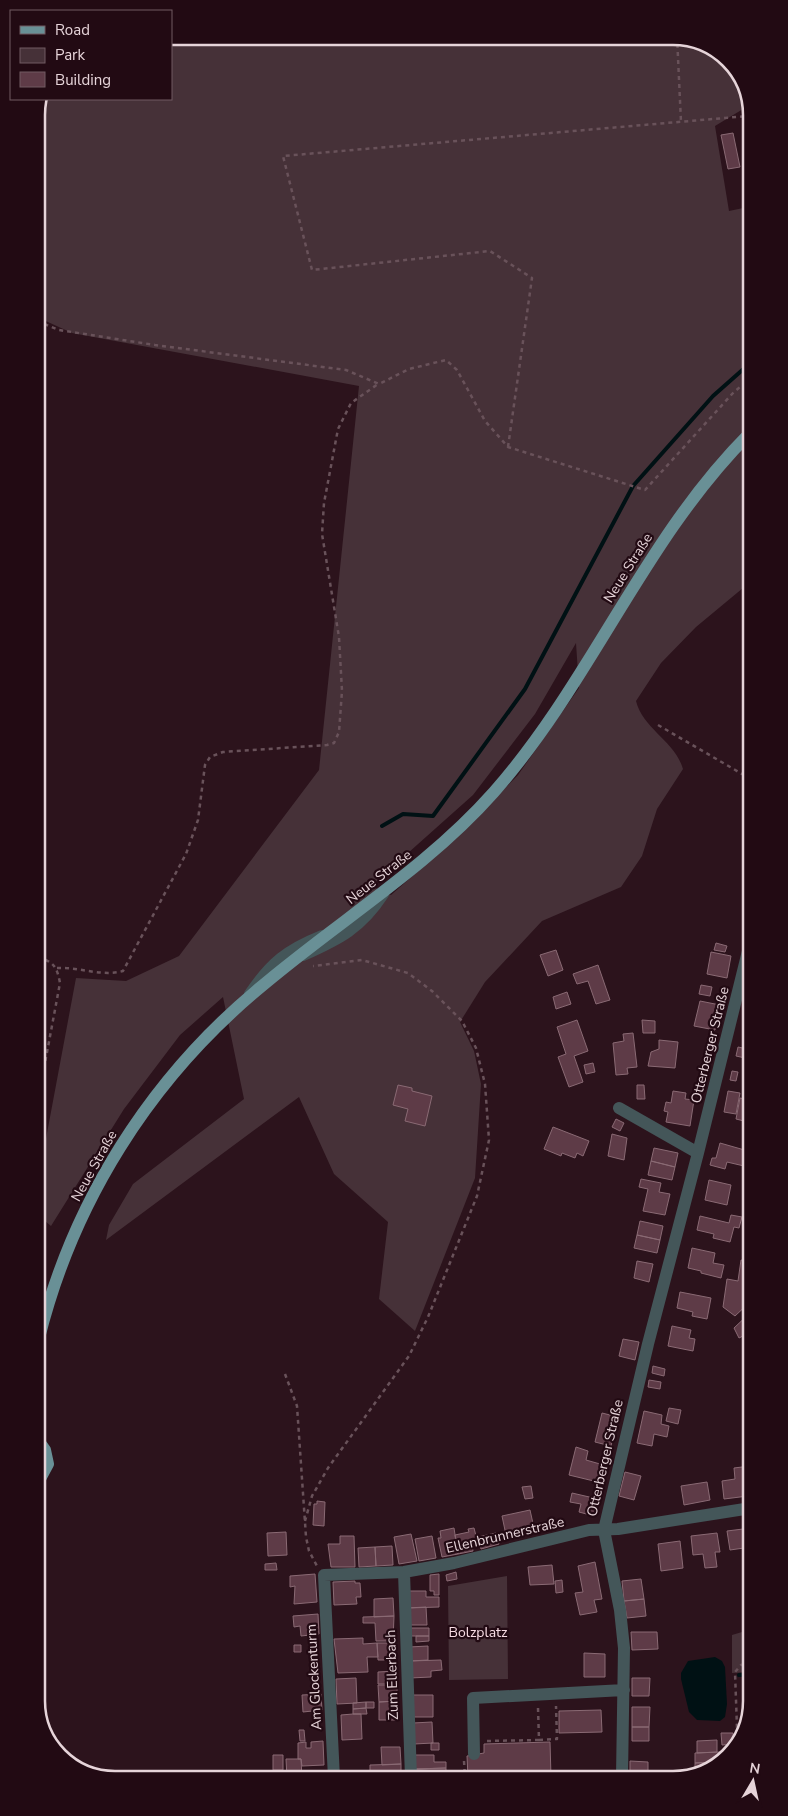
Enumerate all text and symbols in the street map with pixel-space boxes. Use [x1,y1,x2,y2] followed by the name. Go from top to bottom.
[10,10,172,100] legend
[55,20,90,40] text: Road
[55,45,85,65] text: Park
[55,70,111,90] text: Building
[599,530,657,606] street label: Neue Straße
[342,845,416,909] street label: Neue Straße
[686,985,734,1105] street label: Otterberger Straße
[67,1127,121,1205] street label: Neue Straße
[582,1398,628,1518] street label: Otterberger Straße
[444,1512,566,1558] street label: Ellenbrunnerstraße
[302,1623,326,1731] street label: Am Glockenturm
[449,1623,508,1642] park label: Bolzplatz
[381,1629,403,1721] street label: Zum Ellerbach
[728,1756,778,1806] north arrow
[748,1758,762,1779] text: N

